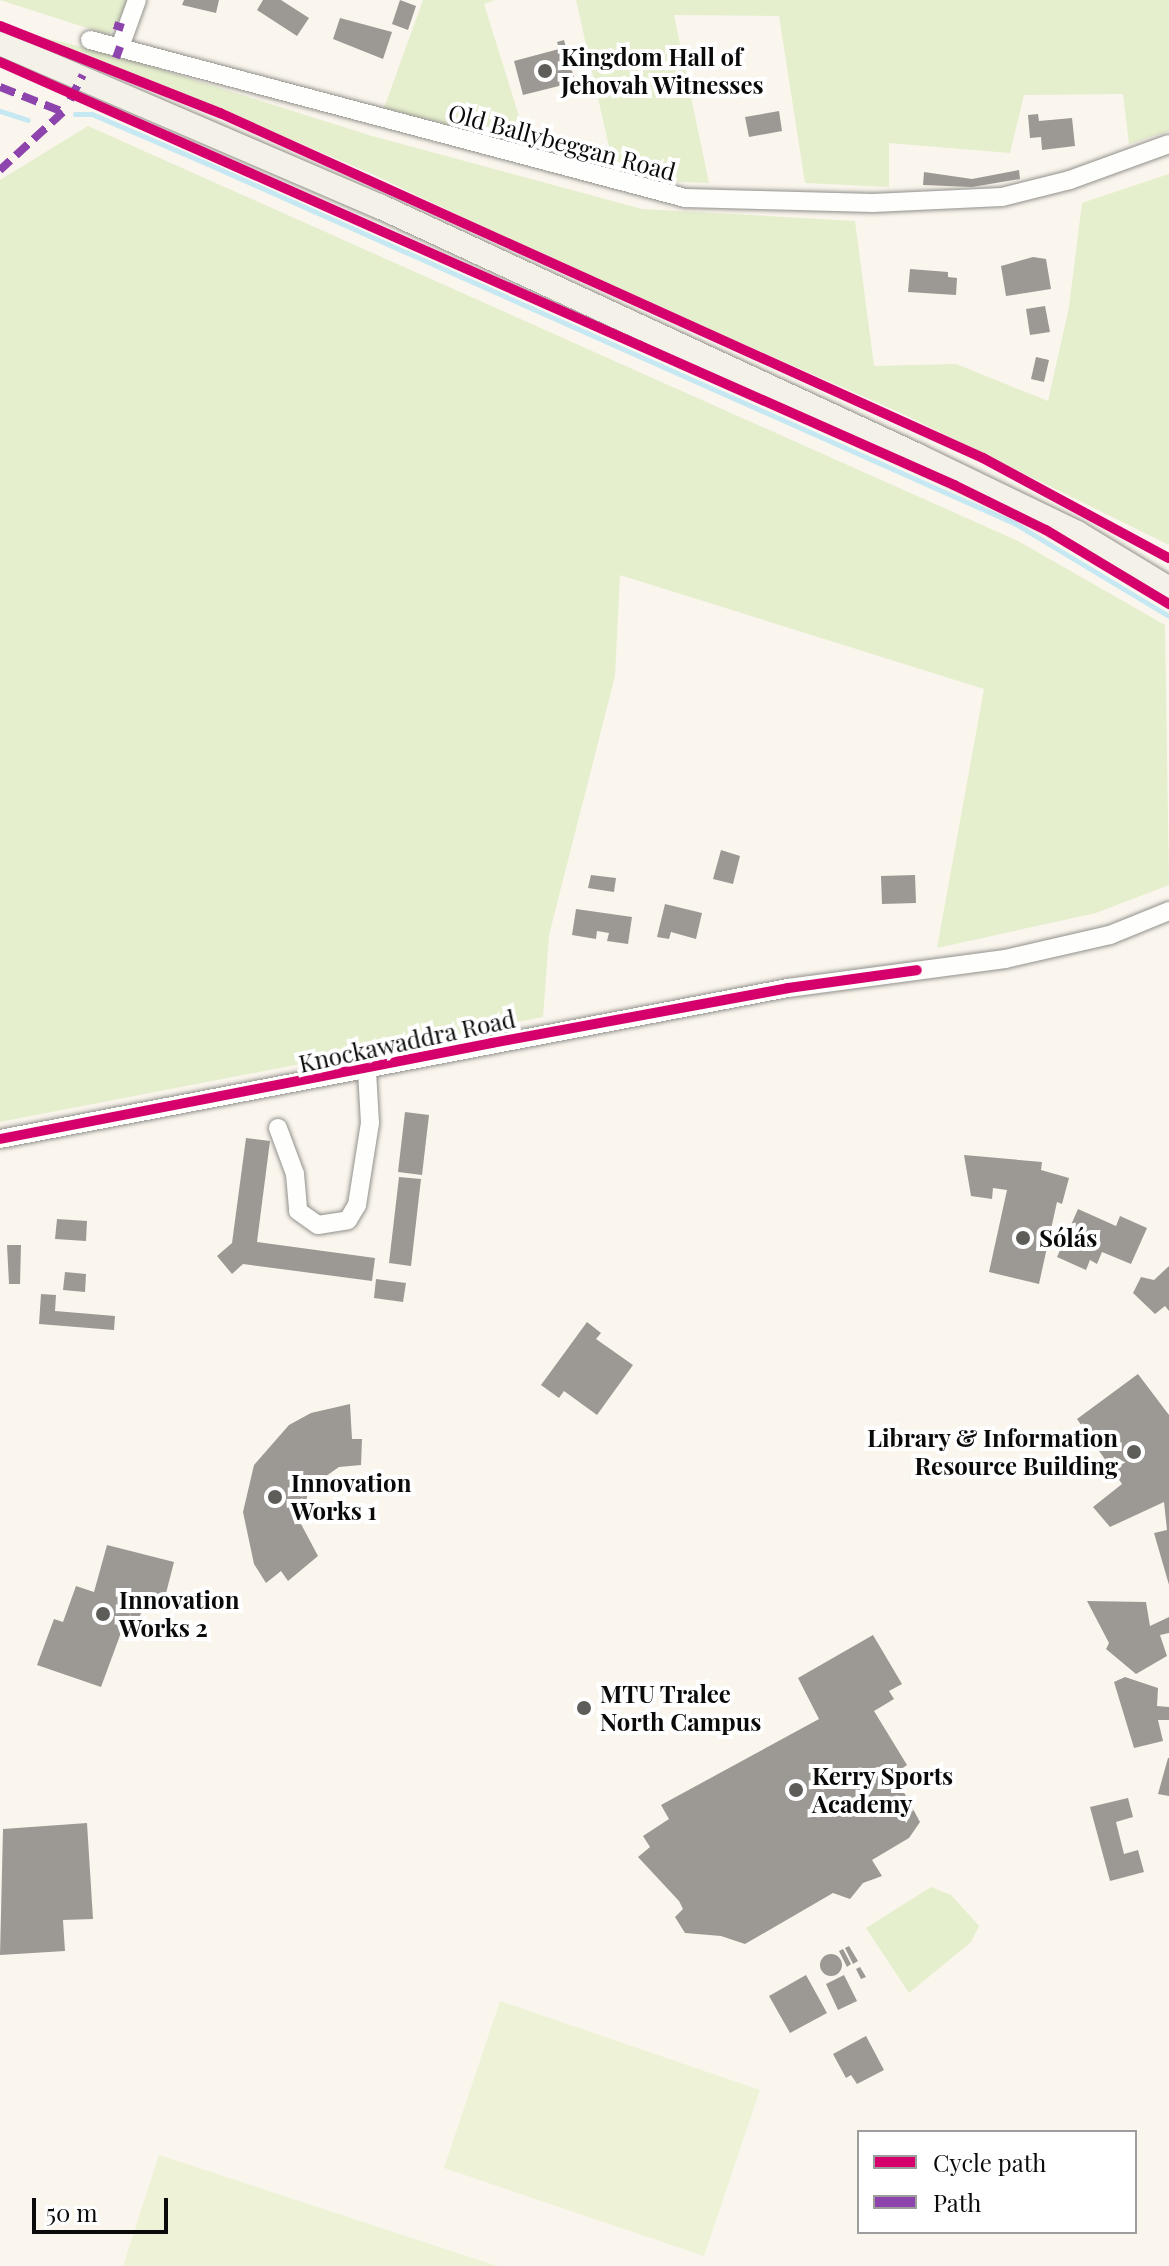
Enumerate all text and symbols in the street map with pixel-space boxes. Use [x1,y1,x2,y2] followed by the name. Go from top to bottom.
[561,43,765,99] place label: Kingdom Hall of Jehovah Witnesses
[536,62,554,80] marker: Kingdom Hall of Jehovah Witnesses
[445,98,679,186] street label: Old Ballybeggan Road
[296,1004,518,1078] street label: Knockawaddra Road
[1039,1224,1097,1252] place label: Sólás
[1014,1229,1032,1247] marker: Sólás
[867,1424,1118,1480] place label: Library & Information Resource Building
[1125,1443,1143,1461] marker: Library & Information Resource Building
[291,1469,411,1525] place label: Innovation Works 1
[266,1488,284,1506] marker: Innovation Works 1
[119,1586,239,1642] place label: Innovation Works 2
[94,1605,112,1623] marker: Innovation Works 2
[600,1680,761,1736] place label: MTU Tralee North Campus
[575,1699,593,1717] marker: MTU Tralee North Campus
[812,1762,954,1818] place label: Kerry Sports Academy
[787,1781,805,1799] marker: Kerry Sports Academy
[857,2130,1137,2234] legend
[933,2146,1046,2178] text: Cycle path
[36,2182,172,2232] scale bar
[933,2186,981,2218] text: Path
[46,2196,98,2228] text: 50 m

